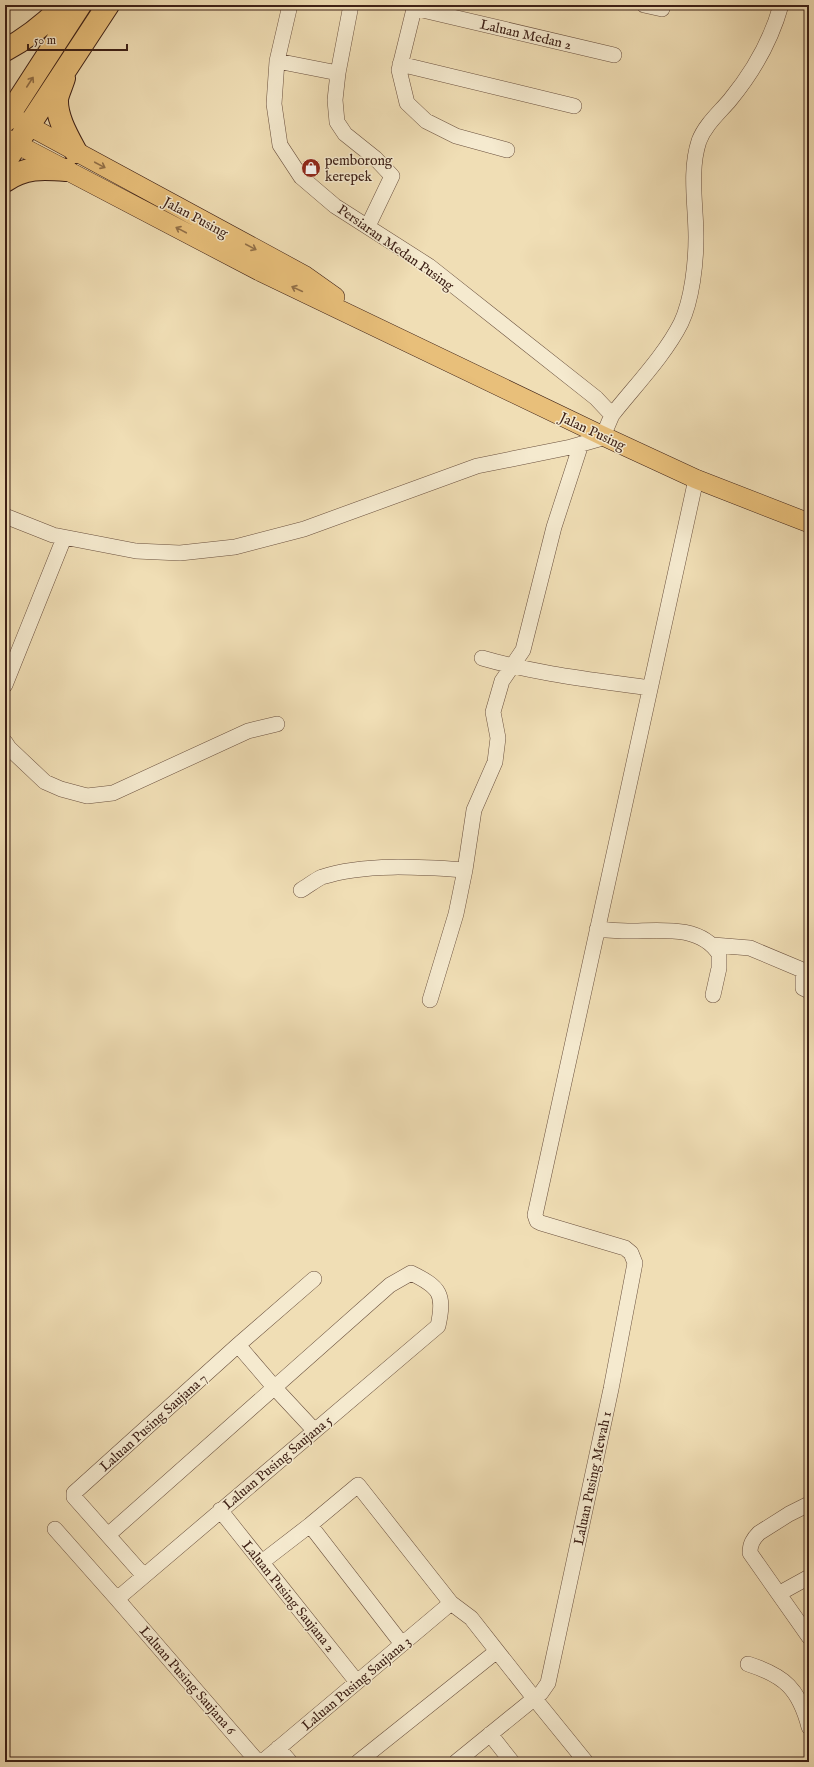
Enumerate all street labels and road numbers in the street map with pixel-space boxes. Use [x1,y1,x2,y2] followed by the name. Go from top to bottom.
[478,16,574,54] street label: Laluan Medan 2
[158,192,231,243] street label: Jalan Pusing
[334,201,458,295] street label: Persiaran Medan Pusing
[555,408,629,455] street label: Jalan Pusing
[96,1370,211,1476] street label: Laluan Pusing Saujana 7
[570,1410,616,1547] street label: Laluan Pusing Mewah 1
[219,1412,336,1514] street label: Laluan Pusing Saujana 5
[238,1537,339,1657] street label: Laluan Pusing Saujana 2
[135,1623,240,1739] street label: Laluan Pusing Saujana 6
[298,1633,415,1735] street label: Laluan Pusing Saujana 3

